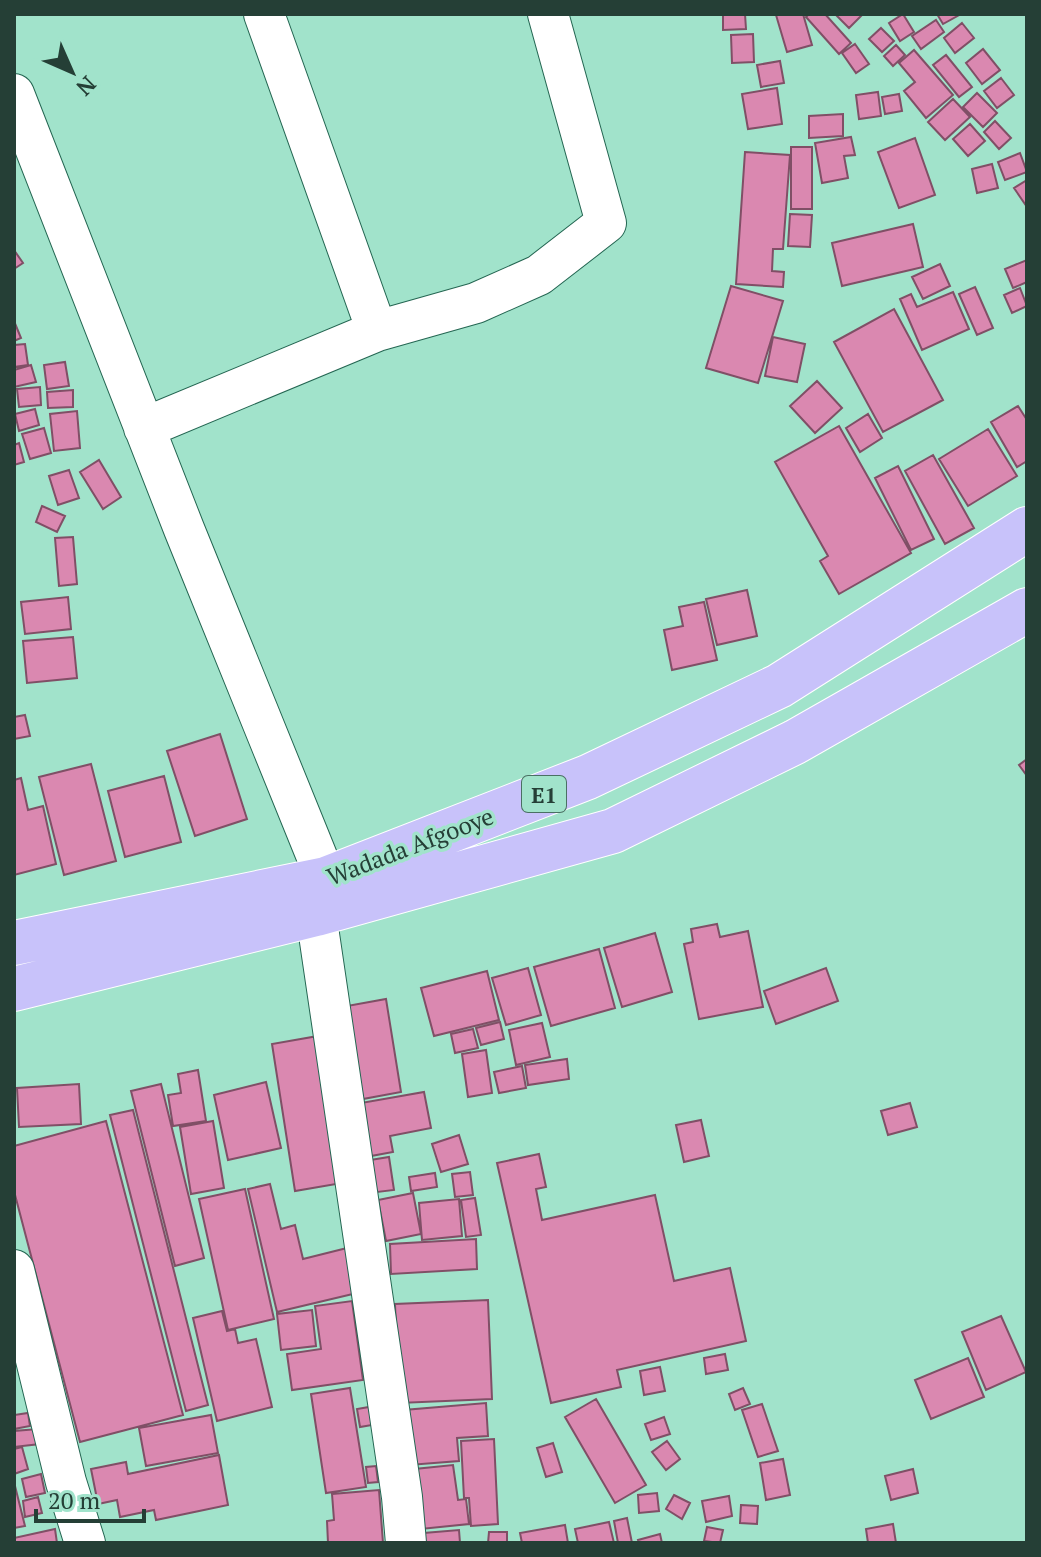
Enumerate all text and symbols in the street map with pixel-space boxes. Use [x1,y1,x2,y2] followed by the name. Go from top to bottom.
[32,32,112,112] north arrow
[70,70,103,103] text: N
[522,776,566,812] road number: E1
[322,800,498,892] street label: Wadada Afgooye
[36,1473,144,1523] scale bar
[48,1484,100,1516] text: 20 m

